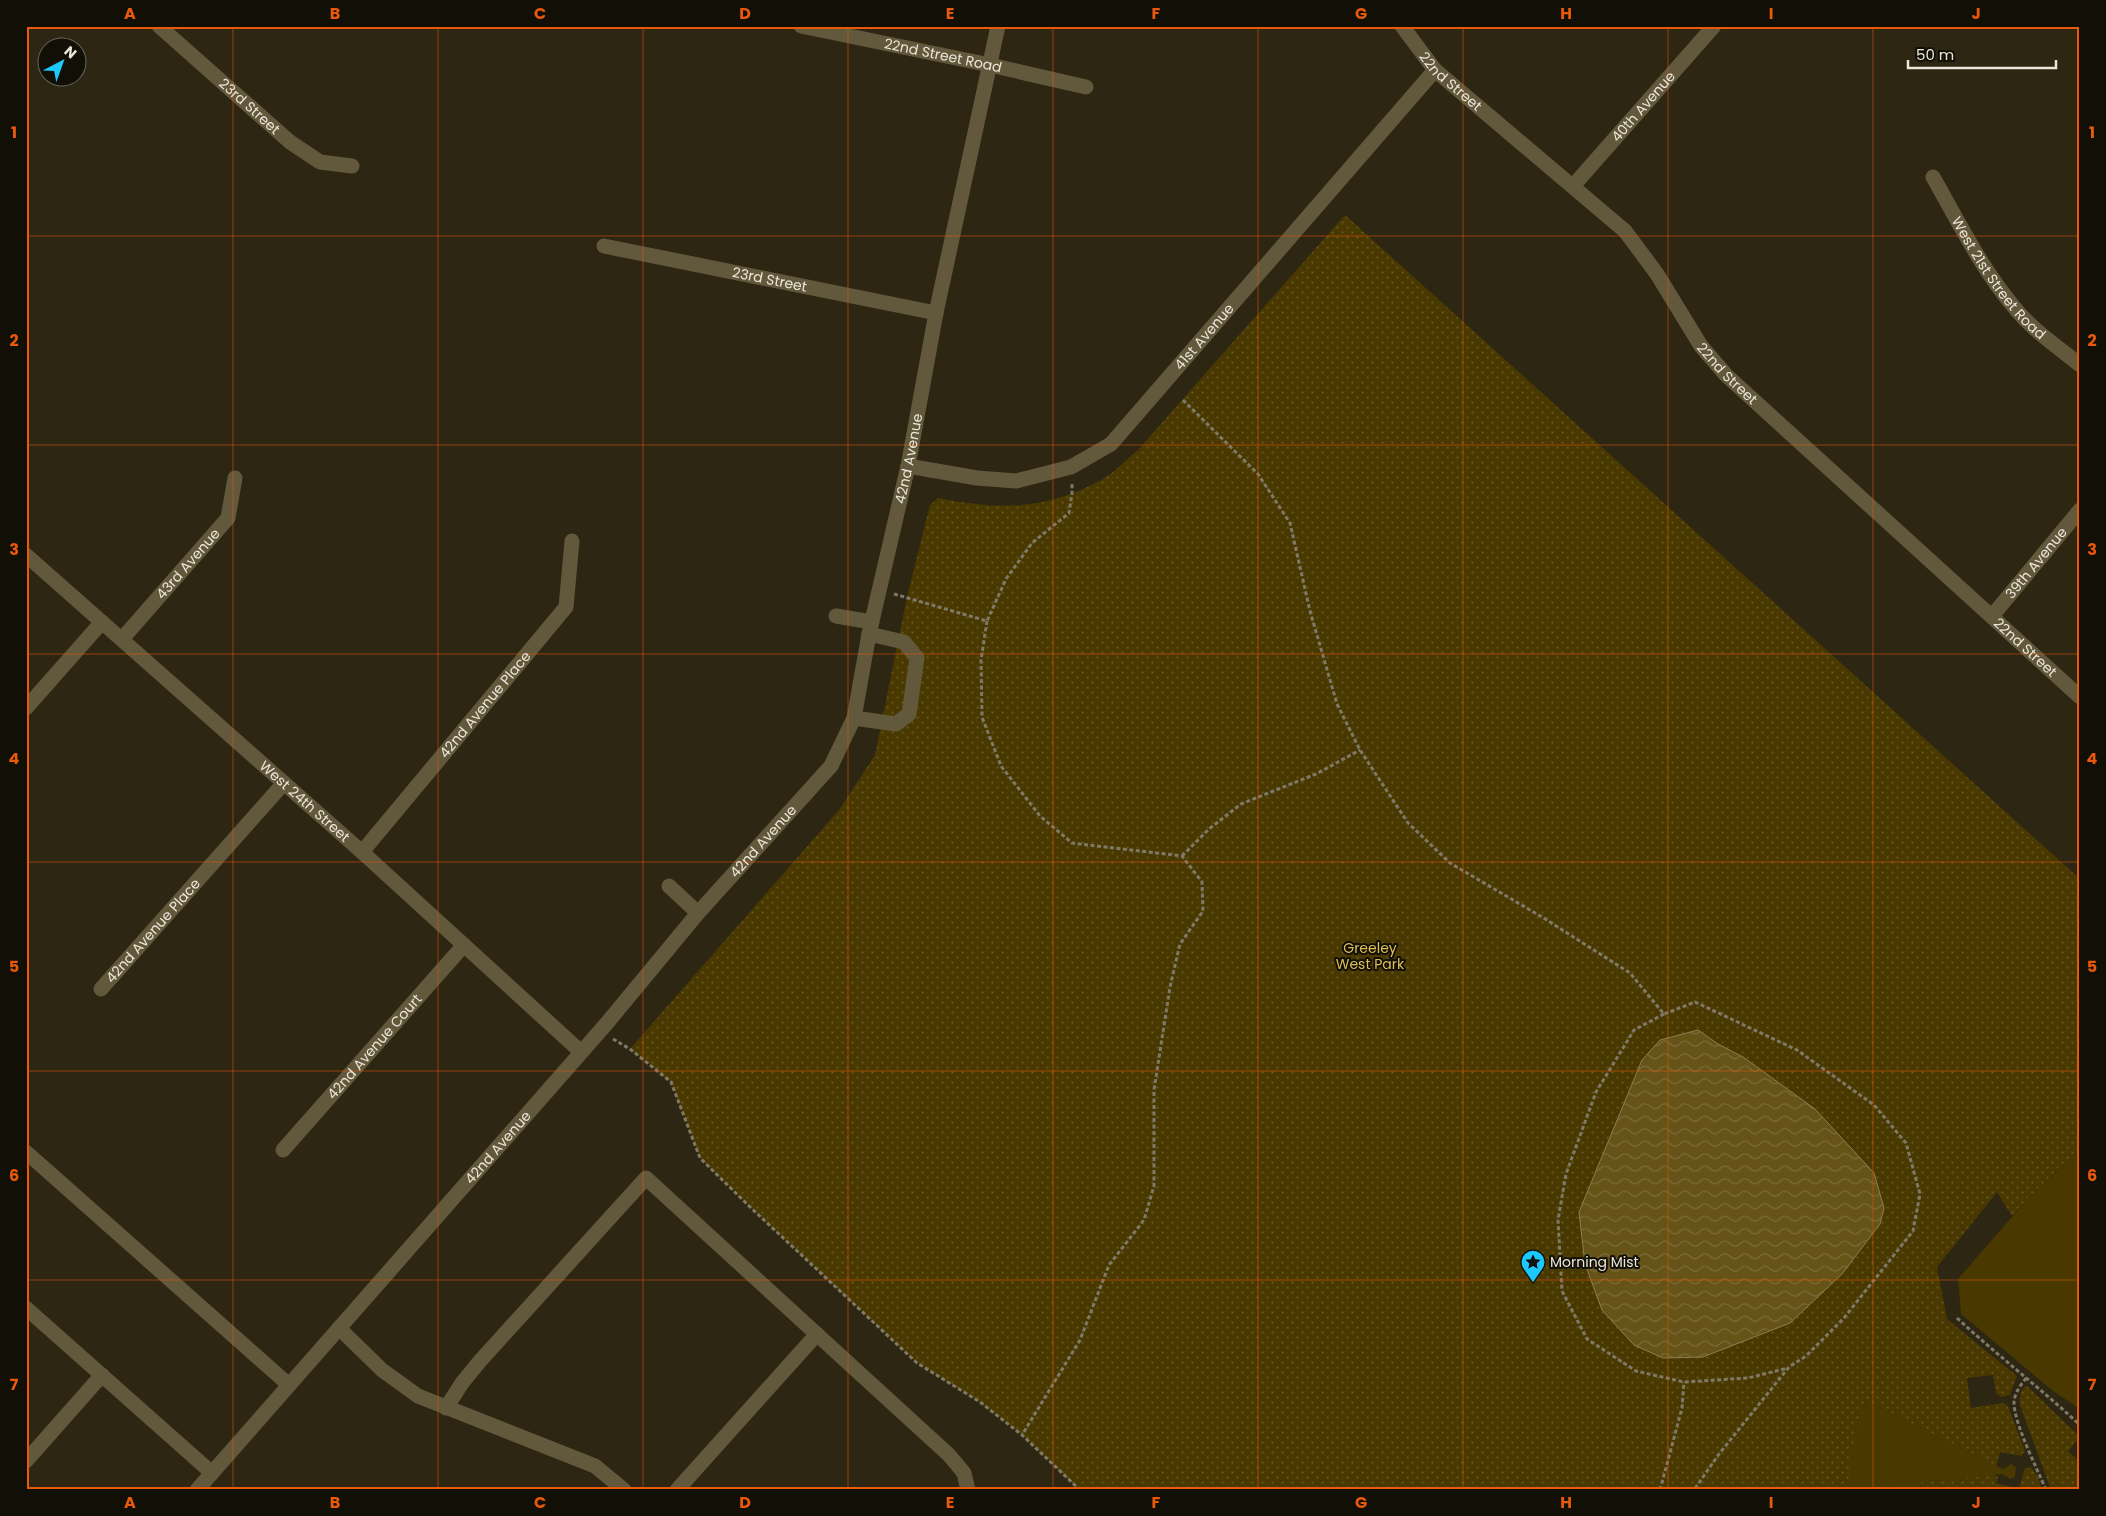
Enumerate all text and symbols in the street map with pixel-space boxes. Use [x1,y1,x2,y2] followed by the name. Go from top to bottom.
[124,2,136,25] text: A
[330,2,340,25] text: B
[534,2,546,25] text: C
[739,2,751,25] text: D
[946,2,954,25] text: E
[1152,2,1161,25] text: F
[1355,2,1367,25] text: G
[1560,2,1572,25] text: H
[1769,2,1773,25] text: I
[1971,2,1981,25] text: J
[882,33,1004,77] street label: 22nd Street Road
[38,38,88,88] north arrow
[1908,38,2056,70] scale bar
[60,41,81,63] text: N
[1916,44,1954,65] text: 50 m
[1415,47,1486,116] street label: 22nd Street
[1606,67,1680,146] street label: 40th Avenue
[215,74,285,139] street label: 23rd Street
[11,121,17,144] text: 1
[2089,121,2095,144] text: 1
[1947,213,2050,344] street label: West 21st Street Road
[731,262,809,297] street label: 23rd Street
[1170,299,1239,374] street label: 41st Avenue
[9,329,19,352] text: 2
[2087,329,2097,352] text: 2
[1692,338,1762,409] street label: 22nd Street
[890,411,928,506] street label: 42nd Avenue
[2000,523,2072,603] street label: 39th Avenue
[151,524,225,604] street label: 43rd Avenue
[9,538,19,561] text: 3
[2087,538,2097,561] text: 3
[1989,613,2061,681] street label: 22nd Street
[434,646,535,762] street label: 42nd Avenue Place
[9,747,20,770] text: 4
[2087,747,2098,770] text: 4
[255,756,354,847] street label: West 24th Street
[725,800,801,882] street label: 42nd Avenue
[101,874,205,987] street label: 42nd Avenue Place
[1336,938,1405,974] park label: Greeley West Park
[9,955,19,978] text: 5
[2087,955,2097,978] text: 5
[322,990,426,1104] street label: 42nd Avenue Court
[460,1106,536,1188] street label: 42nd Avenue
[9,1164,19,1187] text: 6
[2087,1164,2097,1187] text: 6
[1520,1249,1546,1283] place icon: Morning Mist
[1550,1252,1639,1272] place label: Morning Mist
[10,1373,19,1396] text: 7
[2088,1373,2097,1396] text: 7
[124,1491,136,1514] text: A
[330,1491,340,1514] text: B
[534,1491,546,1514] text: C
[739,1491,751,1514] text: D
[946,1491,954,1514] text: E
[1152,1491,1161,1514] text: F
[1355,1491,1367,1514] text: G
[1560,1491,1572,1514] text: H
[1769,1491,1773,1514] text: I
[1971,1491,1981,1514] text: J

